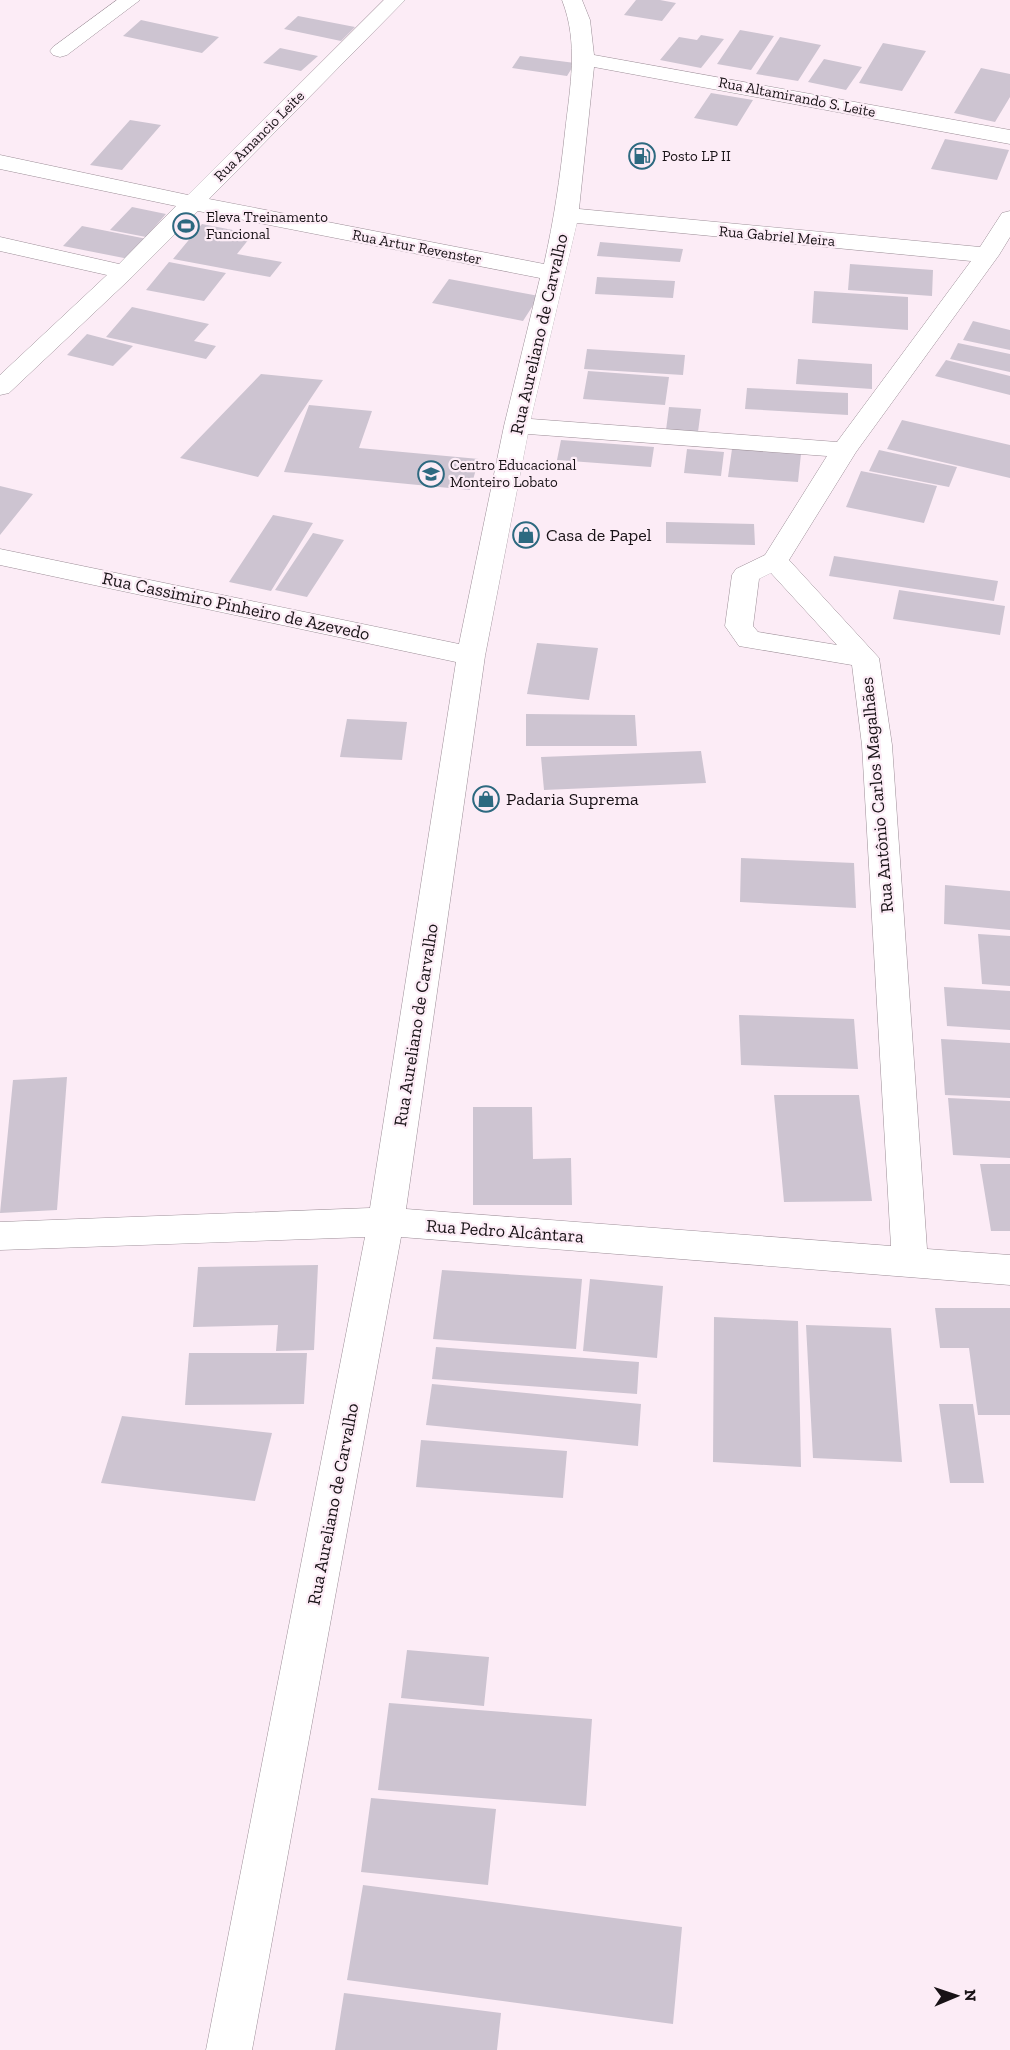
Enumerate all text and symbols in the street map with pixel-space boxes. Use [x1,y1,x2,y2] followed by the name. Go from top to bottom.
[717,73,877,121] street label: Rua Altamirando S. Leite
[210,87,308,185] street label: Rua Amancio Leite
[627,141,657,171] fuel station icon: Posto LP II
[662,147,731,165] place label: Posto LP II
[206,208,328,243] place label: Eleva Treinamento Funcional
[171,211,201,241] sports icon: Eleva Treinamento Funcional
[718,222,836,250] street label: Rua Gabriel Meira
[351,226,483,268] street label: Rua Artur Revenster
[505,231,573,437] street label: Rua Aureliano de Carvalho
[450,456,577,491] place label: Centro Educacional Monteiro Lobato
[416,459,446,489] school or university icon: Centro Educacional Monteiro Lobato
[511,520,541,550] shop icon: Casa de Papel
[546,524,652,546] place label: Casa de Papel
[100,567,372,645] street label: Rua Cassimiro Pinheiro de Azevedo
[856,676,898,914] street label: Rua Antônio Carlos Magalhães
[471,784,501,814] shop icon: Padaria Suprema
[506,788,639,810] place label: Padaria Suprema
[389,922,443,1128] street label: Rua Aureliano de Carvalho
[425,1215,585,1248] street label: Rua Pedro Alcântara
[303,1401,363,1607] street label: Rua Aureliano de Carvalho
[926,1966,986,2026] north arrow
[961,1989,980,2002] text: N

